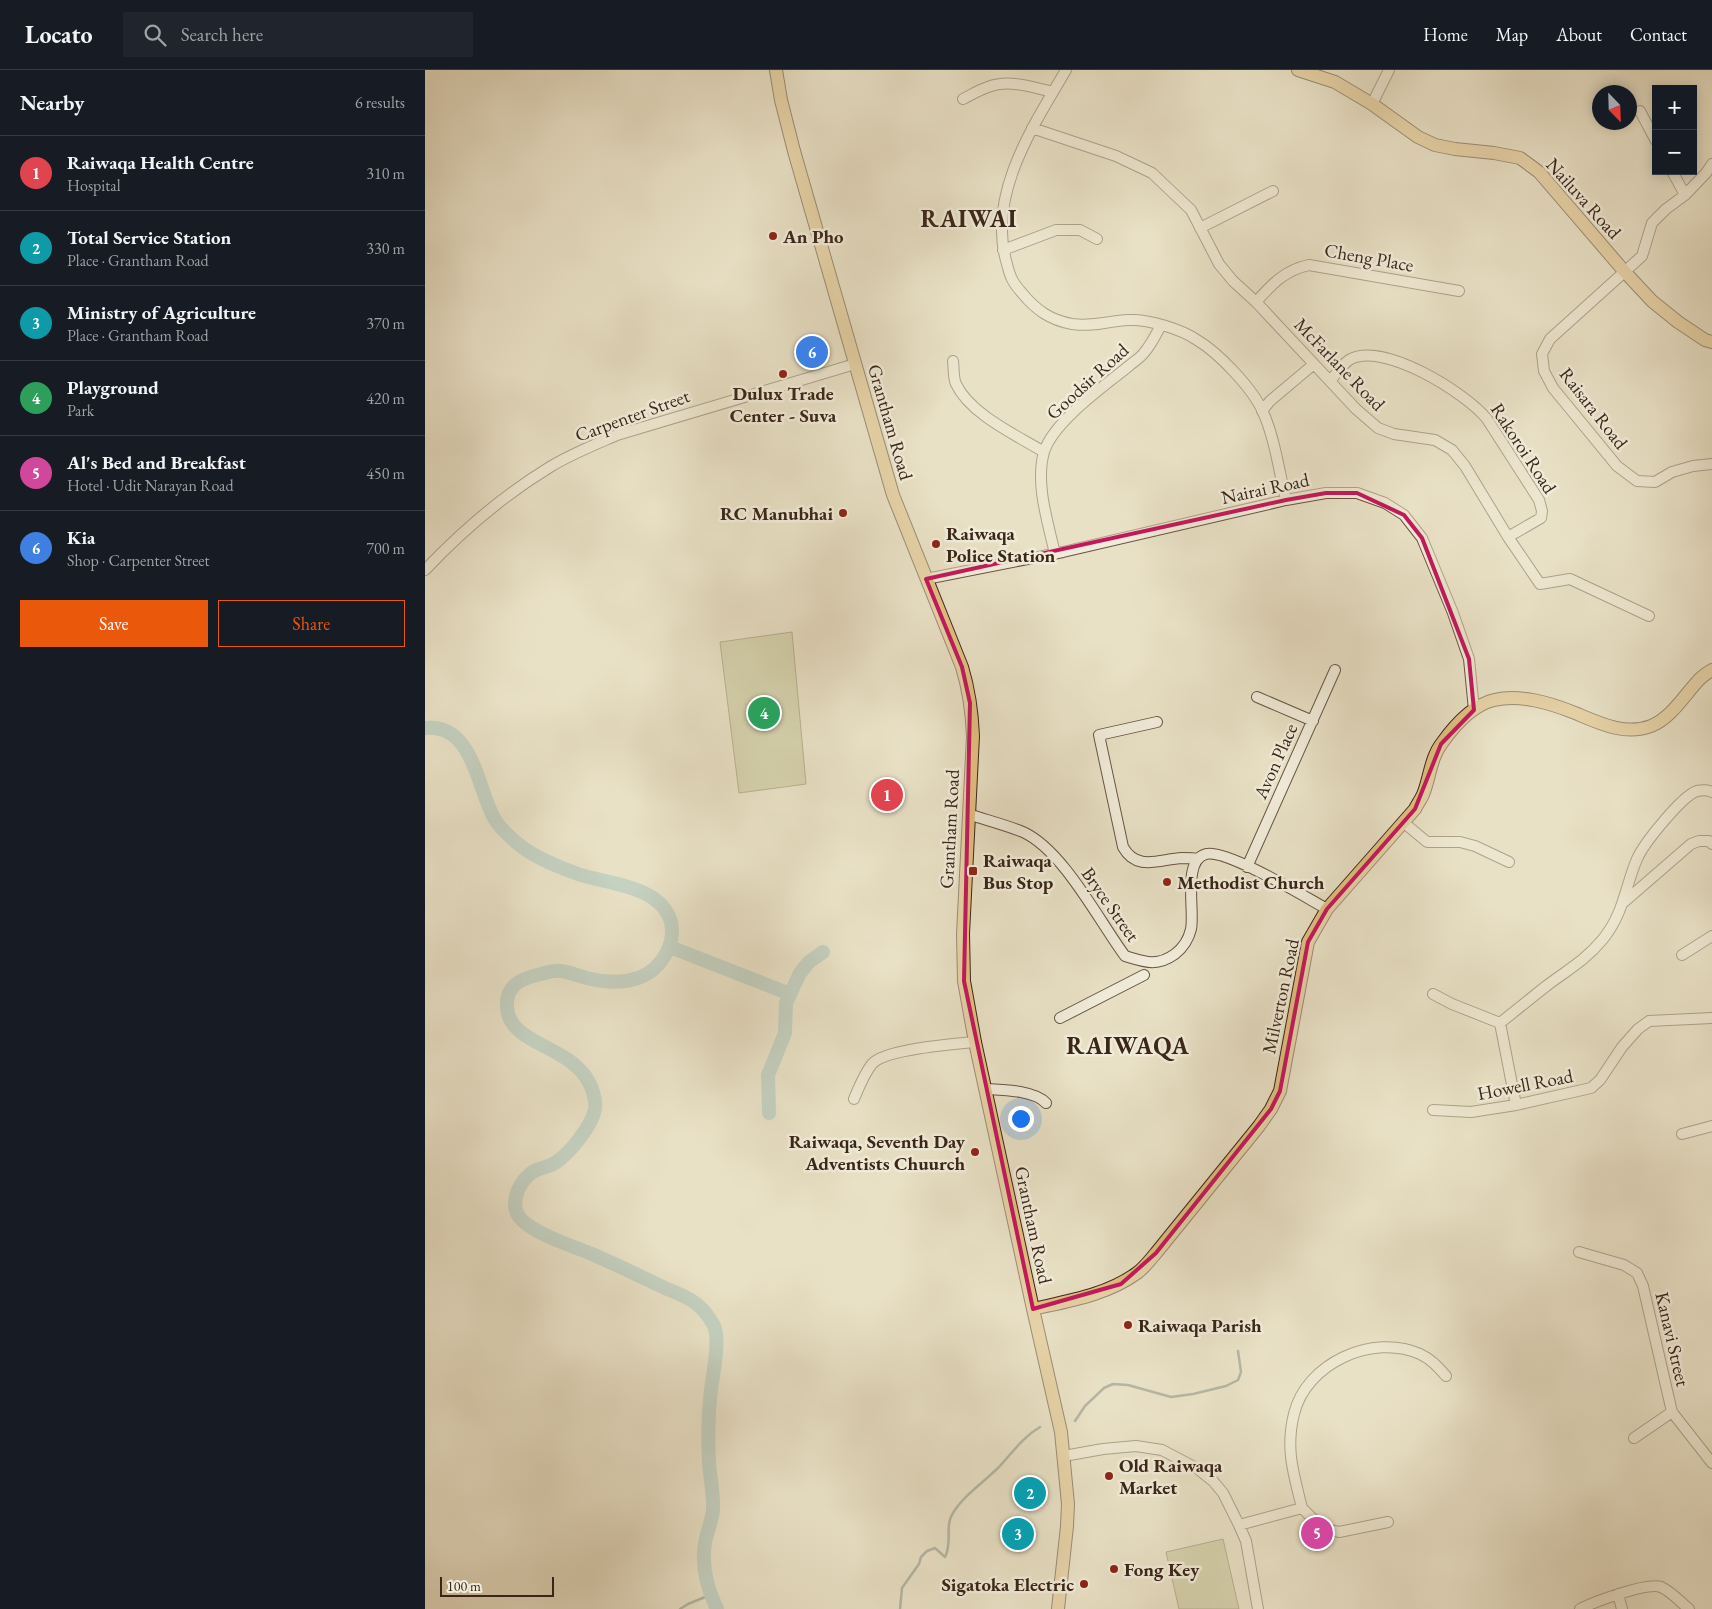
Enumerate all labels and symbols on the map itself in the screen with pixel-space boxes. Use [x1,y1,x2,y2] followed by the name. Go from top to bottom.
[1592,85,1637,130] north arrow
[1541,152,1627,245] street label: Nailuva Road
[920,203,1018,234] district label: RAIWAI
[782,224,844,249] place label: An Pho
[767,230,779,242] marker: An Pho
[1322,237,1415,278] street label: Cheng Place
[1289,312,1391,417] street label: McFarlane Road
[796,333,828,371] pin: 6
[1041,337,1134,425] street label: Goodsir Road
[862,361,919,483] street label: Grantham Road
[1554,362,1634,455] street label: Raisara Road
[777,368,789,380] marker: Dulux Trade Center - Suva
[730,381,837,428] place label: Dulux Trade Center - Suva
[572,383,693,448] street label: Carpenter Street
[1485,398,1562,499] street label: Rakoroi Road
[1219,467,1312,510] street label: Nairai Road
[720,501,833,526] place label: RC Manubhai
[837,507,849,519] marker: RC Manubhai
[946,521,1056,568] place label: Raiwaqa Police Station
[930,538,942,550] marker: Raiwaqa Police Station
[748,694,780,732] pin: 4
[1247,719,1303,804] street label: Avon Place
[934,768,965,889] street label: Grantham Road
[871,776,903,814] pin: 1
[983,848,1054,895] place label: Raiwaqa Bus Stop
[1076,862,1145,947] street label: Bryce Street
[967,865,979,877] marker: Raiwaqa Bus Stop
[1177,870,1325,895] place label: Methodist Church
[1161,876,1173,888] marker: Methodist Church
[1256,936,1305,1056] street label: Milverton Road
[1066,1030,1190,1061] district label: RAIWAQA
[1475,1063,1576,1106] street label: Howell Road
[1008,1106,1034,1132] your location
[789,1129,966,1176] place label: Raiwaqa, Seventh Day Adventists Chuurch
[969,1146,981,1158] marker: Raiwaqa, Seventh Day Adventists Chuurch
[1009,1164,1058,1287] street label: Grantham Road
[1650,1289,1696,1389] street label: Kanavi Street
[1138,1313,1262,1338] place label: Raiwaqa Parish
[1122,1319,1134,1331] marker: Raiwaqa Parish
[1119,1453,1223,1500] place label: Old Raiwaqa Market
[1103,1470,1115,1482] marker: Old Raiwaqa Market
[1014,1474,1046,1512] pin: 2
[1301,1514,1333,1552] pin: 5
[1002,1515,1034,1553] pin: 3
[1124,1557,1200,1582] place label: Fong Key
[1108,1563,1120,1575] marker: Fong Key
[941,1572,1074,1597] place label: Sigatoka Electric
[440,1574,554,1597] scale bar
[1078,1578,1090,1590] marker: Sigatoka Electric

